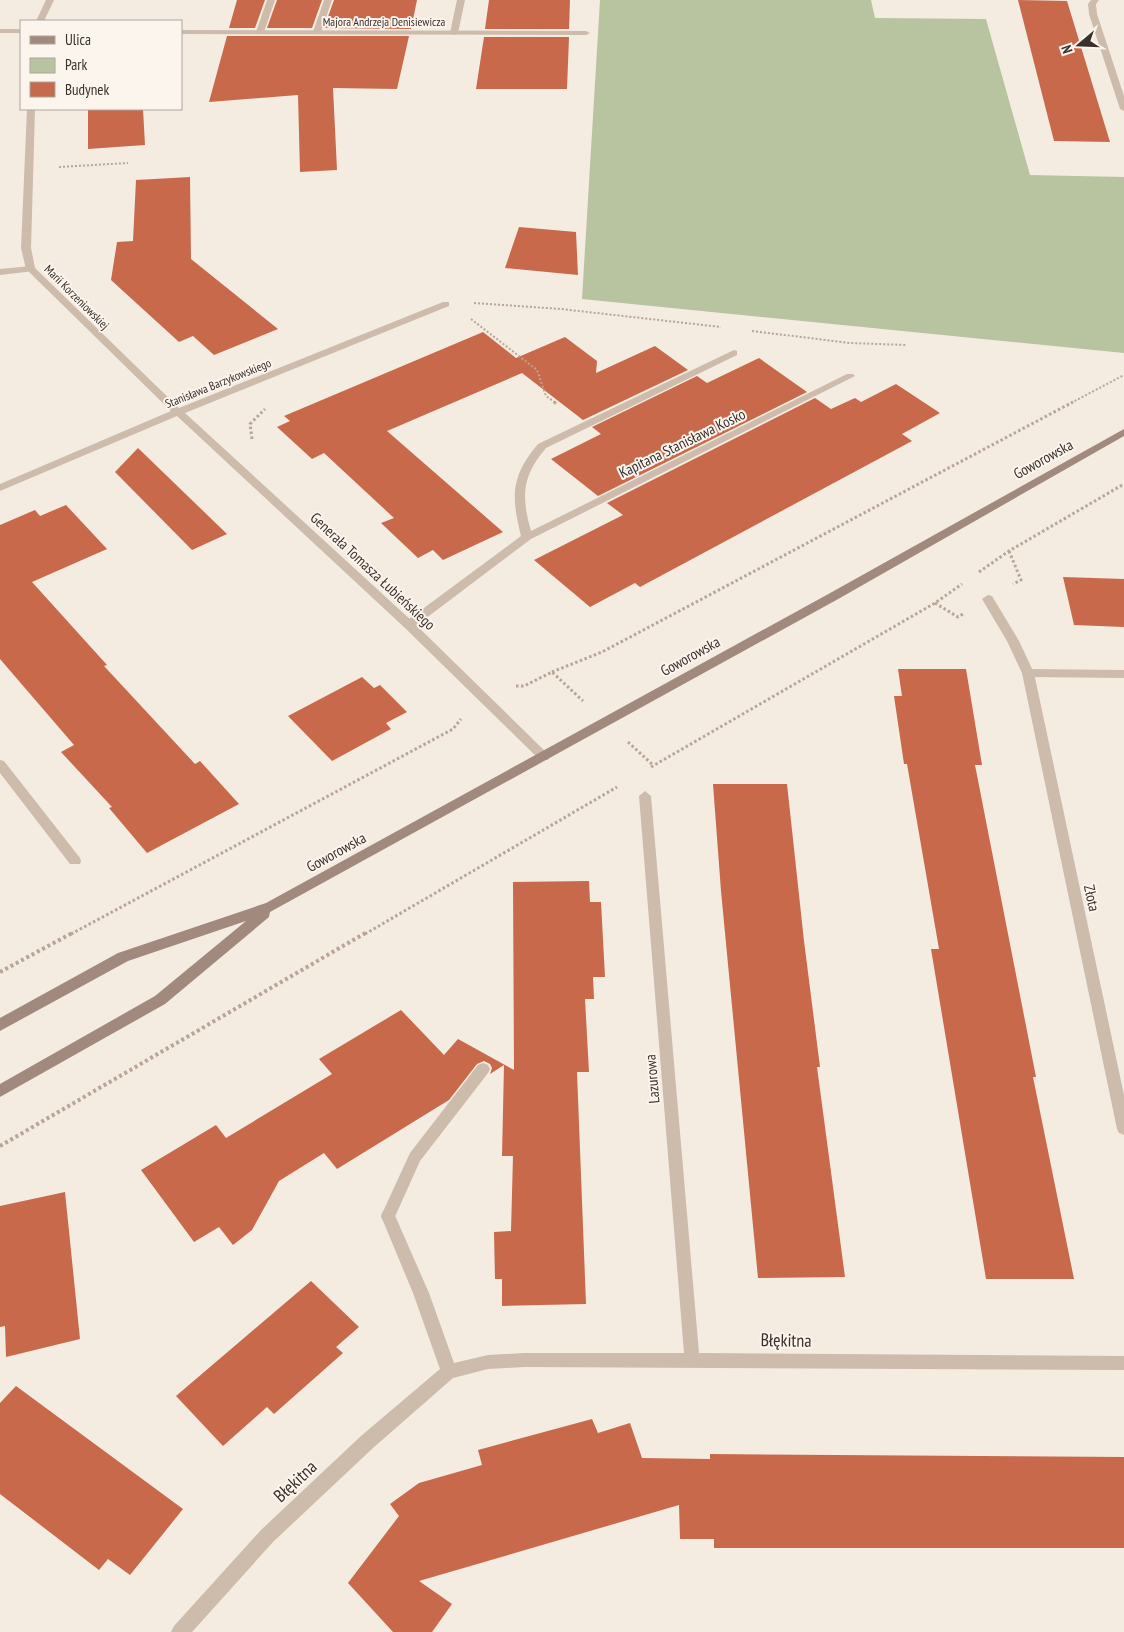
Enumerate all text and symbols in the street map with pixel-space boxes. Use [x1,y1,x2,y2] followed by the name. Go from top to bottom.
[323,14,445,29] street label: Majora Andrzeja Denisiewicza
[20,20,182,110] legend
[1054,20,1104,70] north arrow
[65,30,91,49] text: Ulica
[1057,43,1076,56] text: N
[65,55,87,74] text: Park
[65,80,109,99] text: Budynek
[41,261,113,333] street label: Marii Korzeniowskiej
[163,355,273,411] street label: Stanisława Barzykowskiego
[616,404,748,482] street label: Kapitana Stanisława Kosko
[1010,435,1076,483] street label: Goworowska
[307,508,439,634] street label: Generała Tomasza Łubieńskiego
[657,632,723,680] street label: Goworowska
[303,828,369,876] street label: Goworowska
[1080,883,1104,913] street label: Złota
[640,1054,664,1104] street label: Lazurowa
[760,1328,812,1352] street label: Błękitna
[269,1455,321,1507] street label: Błękitna

